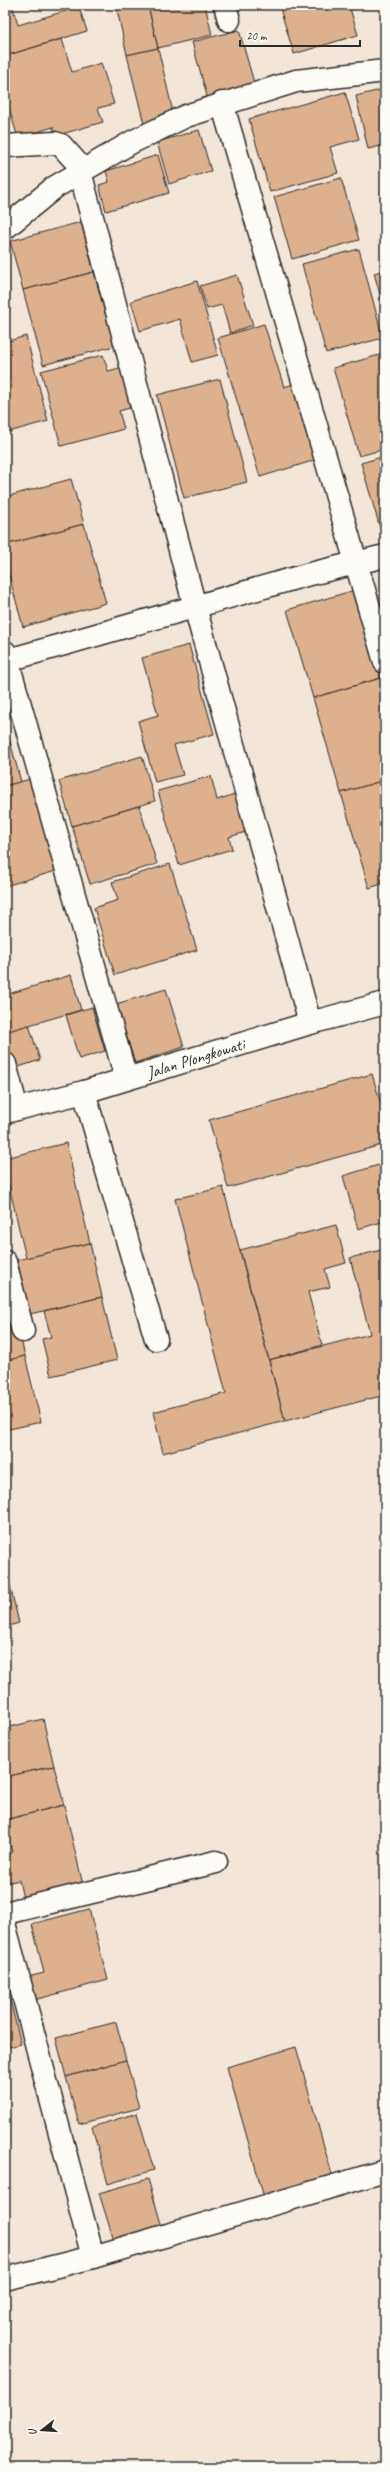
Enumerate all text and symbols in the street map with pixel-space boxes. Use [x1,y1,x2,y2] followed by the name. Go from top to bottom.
[240,22,360,48] scale bar
[246,28,268,44] text: 20 m
[143,1032,250,1083] street label: Jalan Plongkowati
[22,2410,62,2450] north arrow
[24,2426,40,2438] text: U

